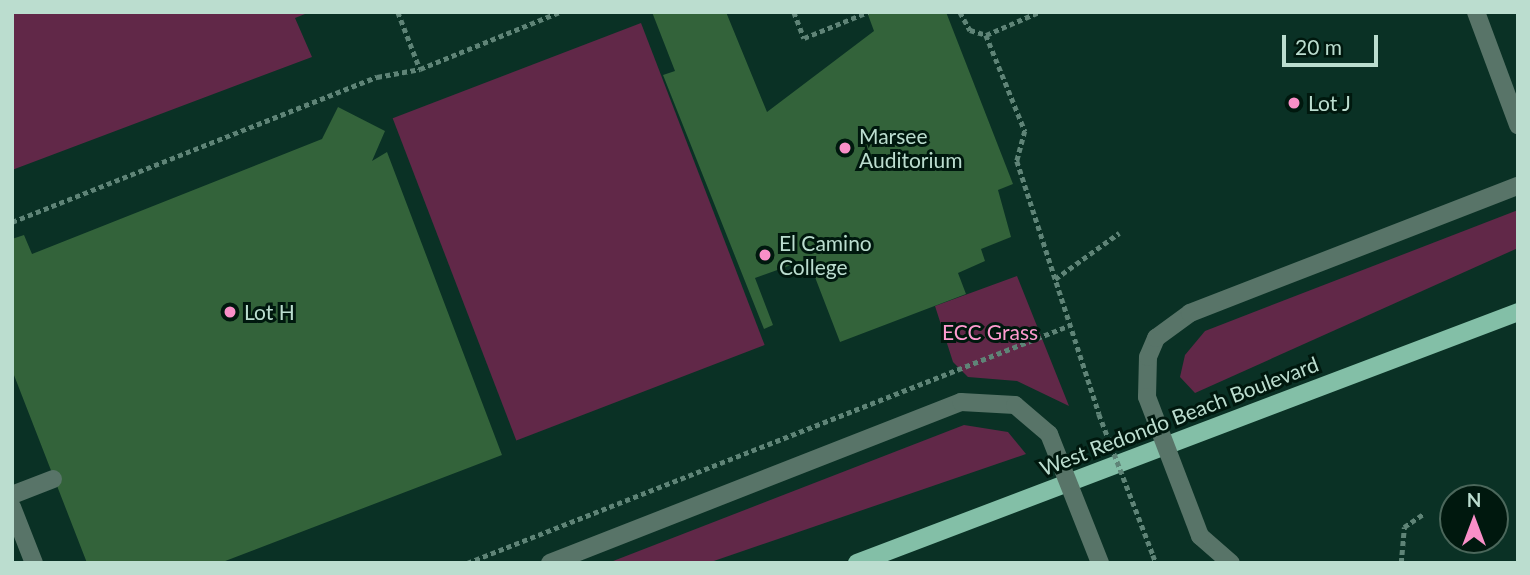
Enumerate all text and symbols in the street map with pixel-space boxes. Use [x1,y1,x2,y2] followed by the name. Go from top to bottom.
[1285,21,1381,65] scale bar
[1295,34,1342,59] text: 20 m
[1308,90,1352,116] place label: Lot J
[1286,95,1302,111] marker: Lot J
[859,123,963,173] place label: Marsee Auditorium
[837,140,853,156] marker: Marsee Auditorium
[779,230,872,280] place label: El Camino College
[757,247,773,263] marker: El Camino College
[244,299,295,325] place label: Lot H
[222,304,238,320] marker: Lot H
[942,319,1038,345] park label: ECC Grass
[1036,351,1322,481] street label: West Redondo Beach Boulevard
[1439,484,1509,554] north arrow
[1467,488,1481,511] text: N

